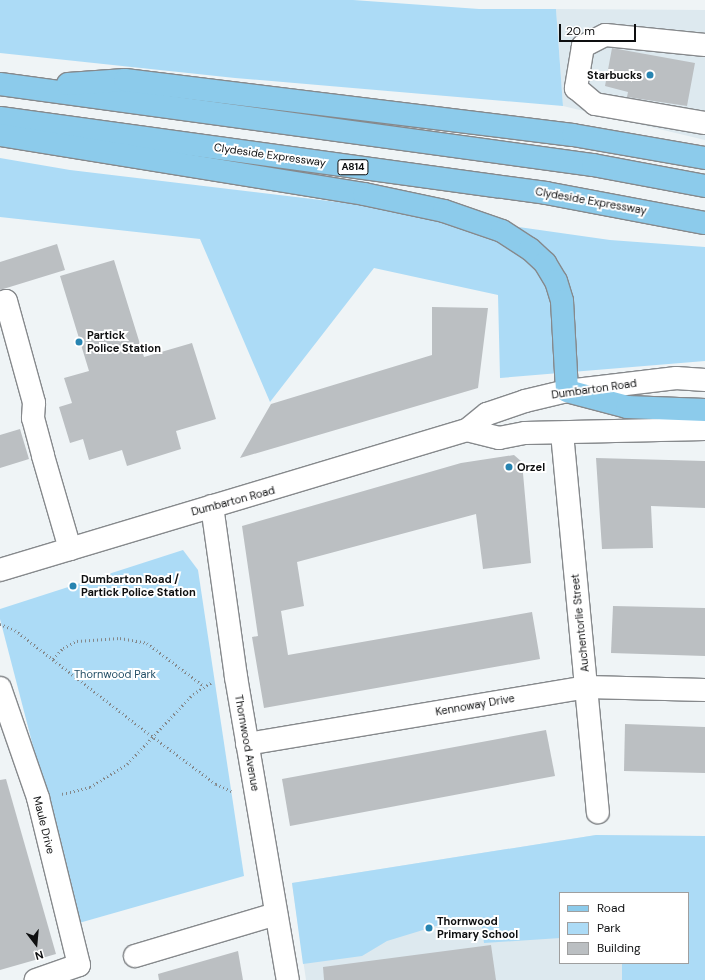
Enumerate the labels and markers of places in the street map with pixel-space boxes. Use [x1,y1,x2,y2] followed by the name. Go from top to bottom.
[587,68,642,82] place label: Starbucks
[645,70,655,80] marker: Starbucks
[87,329,161,355] place label: Partick Police Station
[74,337,84,347] marker: Partick Police Station
[517,460,545,474] place label: Orzel
[504,462,514,472] marker: Orzel
[81,573,196,599] place label: Dumbarton Road / Partick Police Station
[68,581,78,591] marker: Dumbarton Road / Partick Police Station
[437,915,518,941] place label: Thornwood Primary School
[424,923,434,933] marker: Thornwood Primary School

